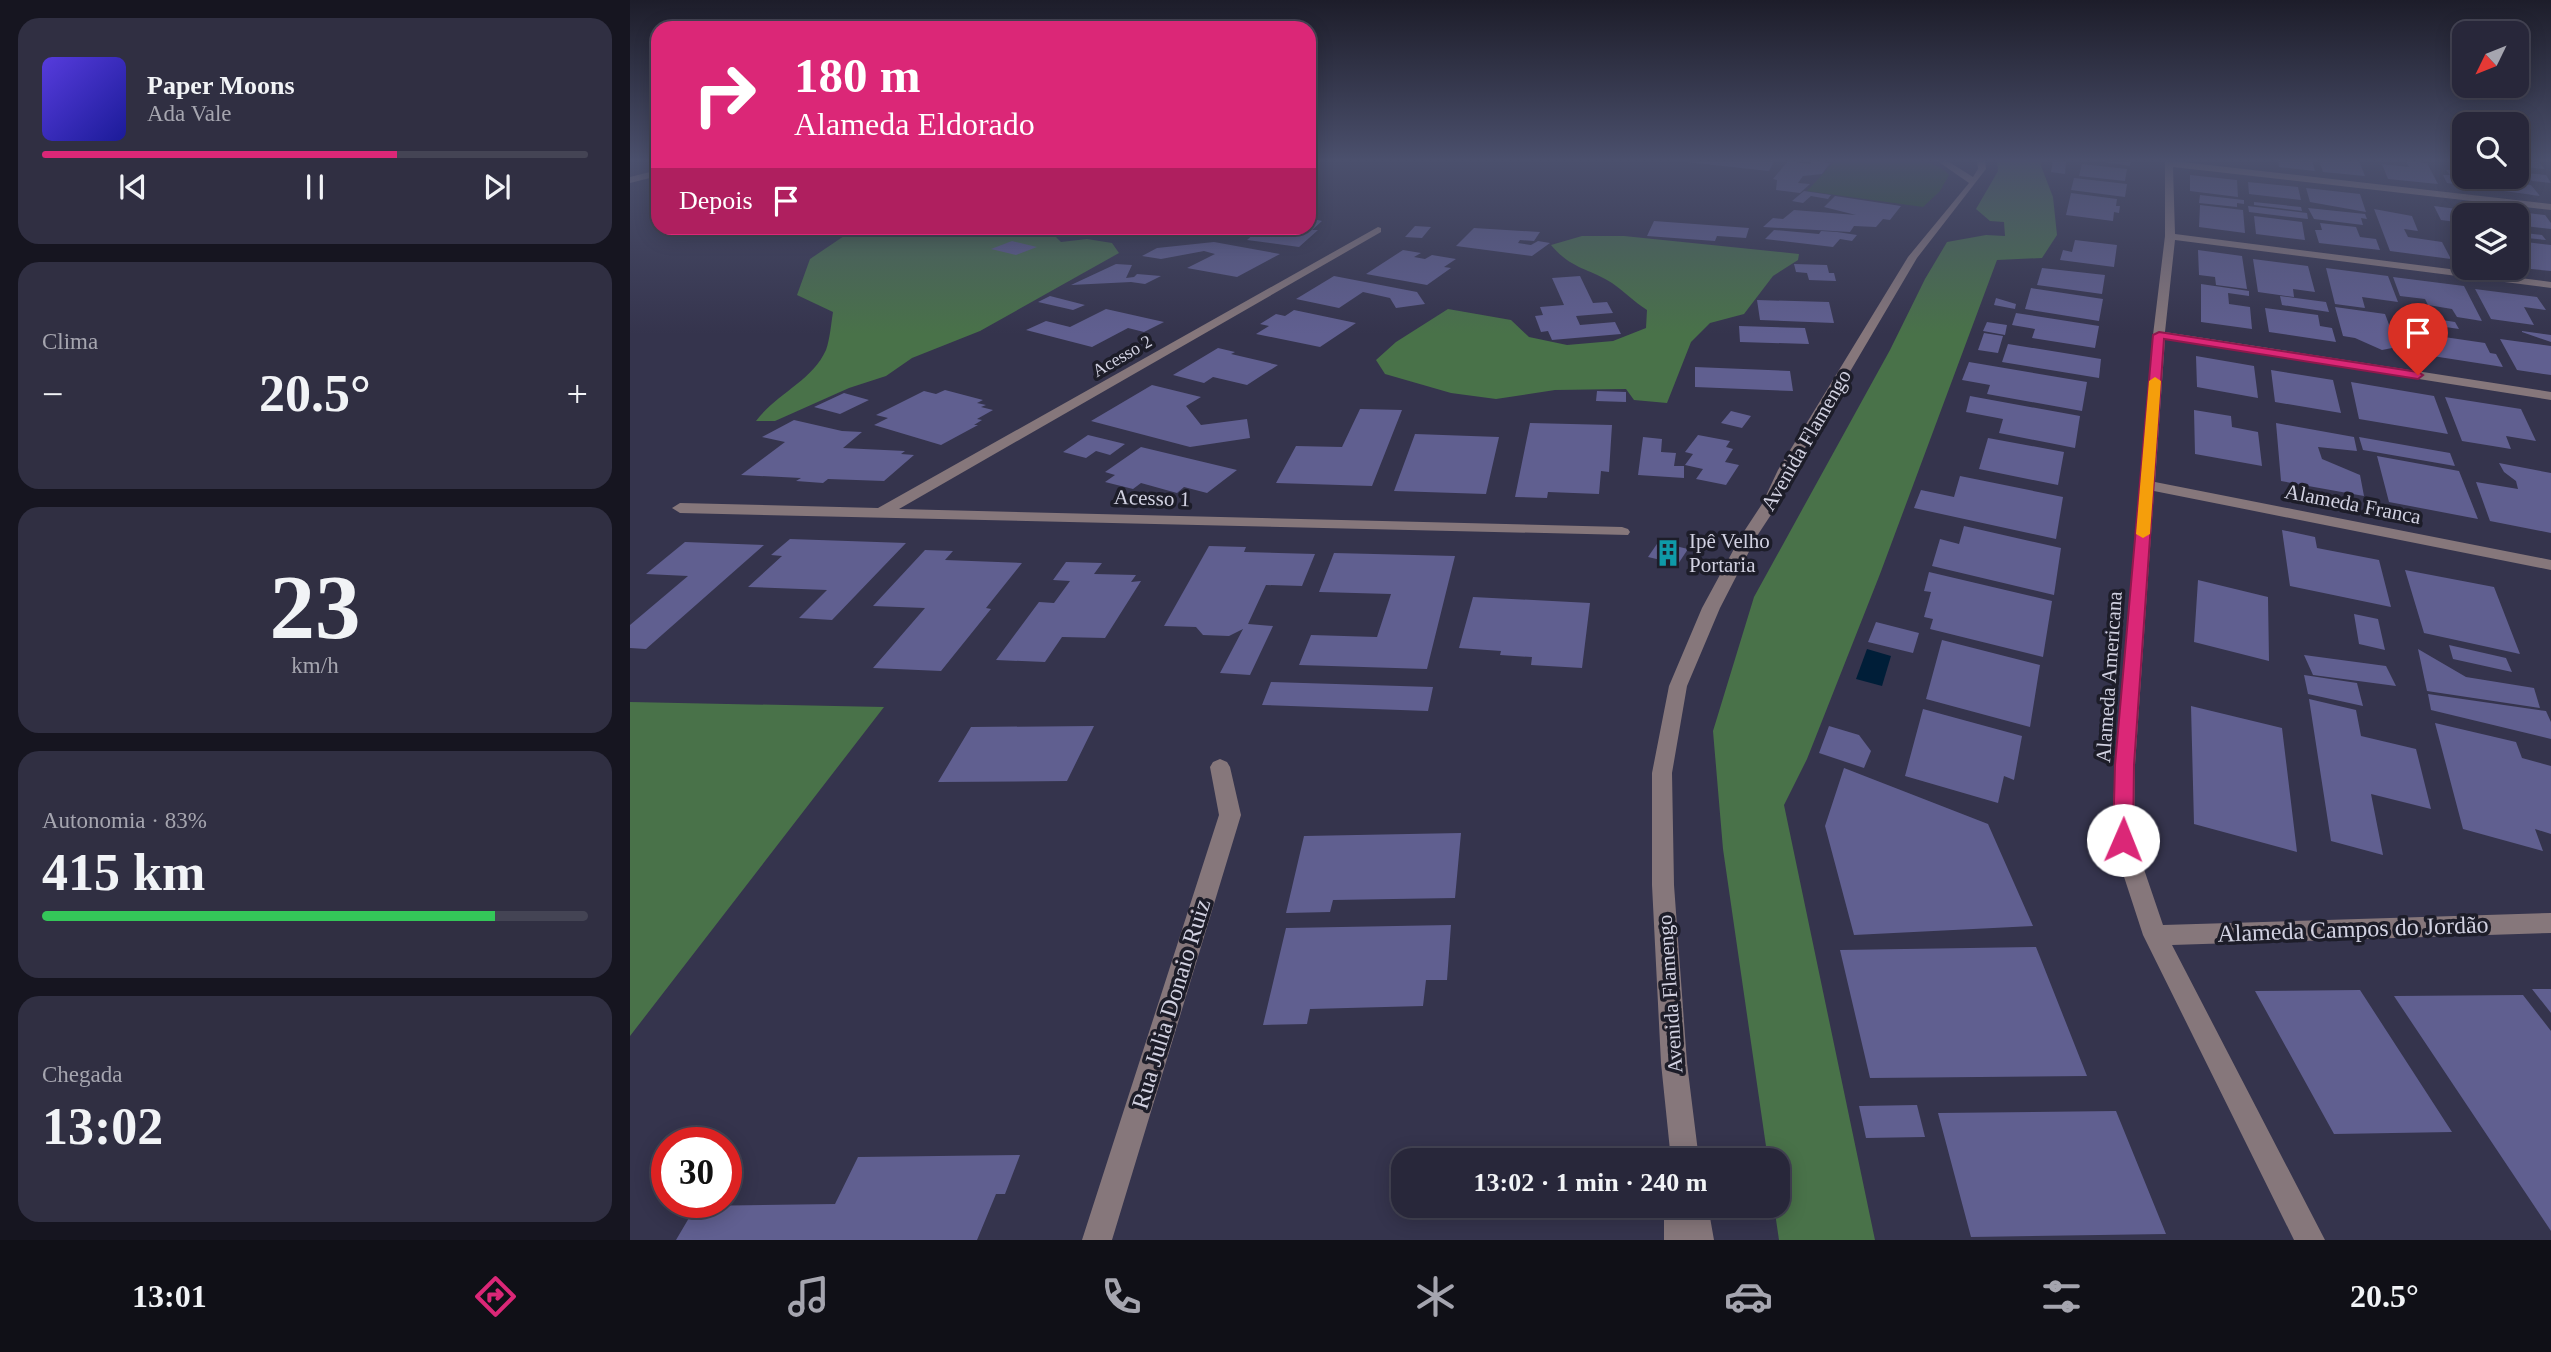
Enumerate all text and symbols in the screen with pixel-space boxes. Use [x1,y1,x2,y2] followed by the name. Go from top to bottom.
[2452,21,2529,98] north arrow
[2452,21,2529,280] map controls
[794,48,921,103] text: 180 m
[679,49,770,140] icon: right
[147,71,295,100] text: Paper Moons
[147,101,232,126] text: Ada Vale
[794,106,1035,142] text: Alameda Eldorado
[2452,112,2529,189] button: search
[114,168,152,206] icon: previous
[296,168,334,206] icon: pause
[478,168,516,206] icon: next
[767,182,805,220] icon: arrive
[679,186,753,215] text: Depois
[2452,203,2529,280] button: layers
[2388,303,2448,375] pin
[2399,314,2437,352] icon: arrive
[42,329,98,354] text: Clima
[1089,331,1155,381] street label: Acesso 2
[259,365,371,422] text: 20.5°
[1756,365,1856,515] street label: Avenida Flamengo
[42,373,63,415] text: −
[567,373,588,415] text: +
[2283,479,2424,529] street label: Alameda Franca
[1113,485,1191,511] street label: Acesso 1
[1689,529,1770,577] place label: Ipê Velho Portaria
[1653,538,1683,568] building icon: Ipê Velho Portaria
[270,557,361,658] text: 23
[2091,590,2127,764] street label: Alameda Americana
[291,653,339,678] text: km/h
[2086,803,2160,877] position arrow
[42,808,207,833] text: Autonomia · 83%
[42,844,205,901] text: 415 km
[1127,896,1215,1112] street label: Rua Julia Donaio Ruiz
[2217,911,2489,947] street label: Alameda Campos do Jordão
[1652,914,1688,1074] street label: Avenida Flamengo
[42,1062,122,1087] text: Chegada
[42,1098,163,1155] text: 13:02
[651,1127,742,1218] speed limit sign: 30
[1474,1168,1708,1197] text: 13:02 · 1 min · 240 m
[471,1272,520,1321] icon: directions
[784,1272,833,1321] icon: music
[1097,1272,1146,1321] icon: phone
[1411,1272,1460,1321] icon: climate
[1724,1272,1773,1321] icon: car
[2037,1272,2086,1321] icon: filters
[132,1278,207,1314] text: 13:01
[2350,1278,2419,1314] text: 20.5°

